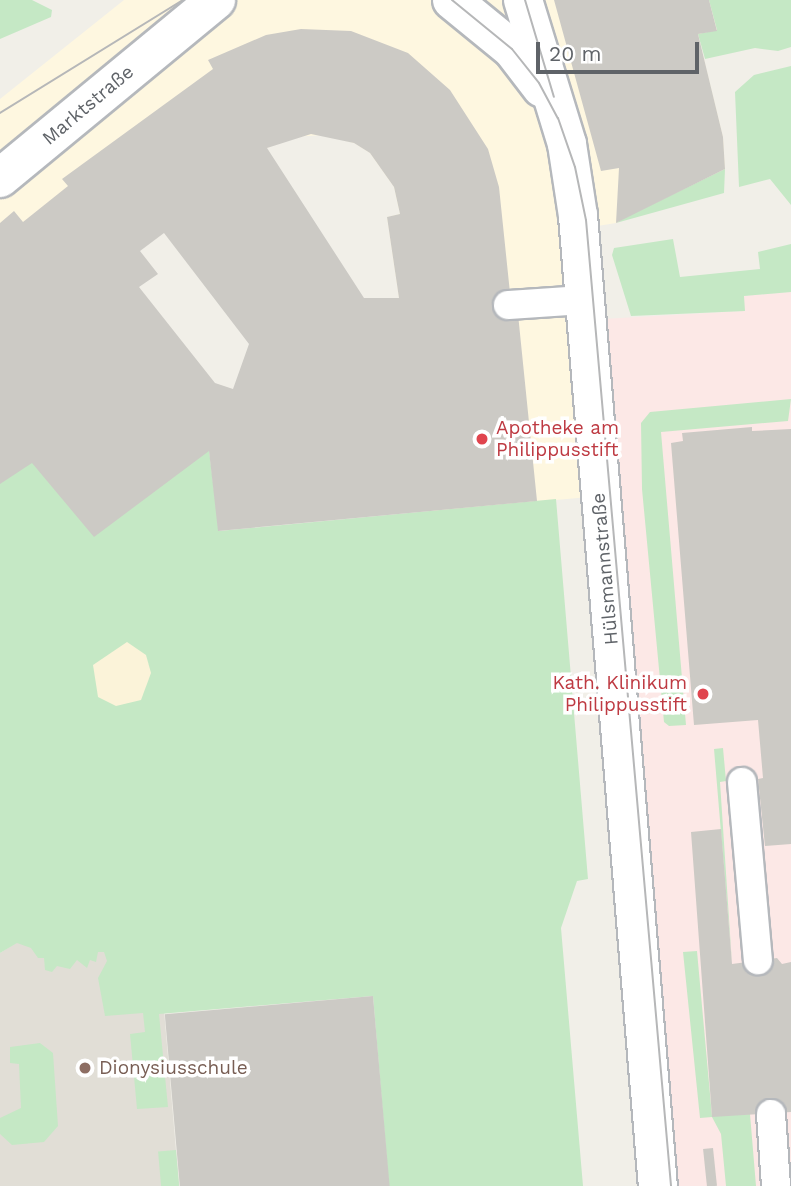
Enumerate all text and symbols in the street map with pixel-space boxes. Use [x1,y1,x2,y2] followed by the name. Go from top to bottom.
[539,28,702,72] scale bar
[549,41,601,66] text: 20 m
[38,60,138,150] street label: Marktstraße
[496,417,619,461] place label: Apotheke am Philippusstift
[474,431,490,447] marker: Apotheke am Philippusstift
[587,492,623,646] street label: Hülsmannstraße
[552,672,687,716] place label: Kath. Klinikum Philippusstift
[693,684,713,704] marker: Kath. Klinikum Philippusstift
[99,1057,248,1079] place label: Dionysiusschule
[77,1060,93,1076] marker: Dionysiusschule

